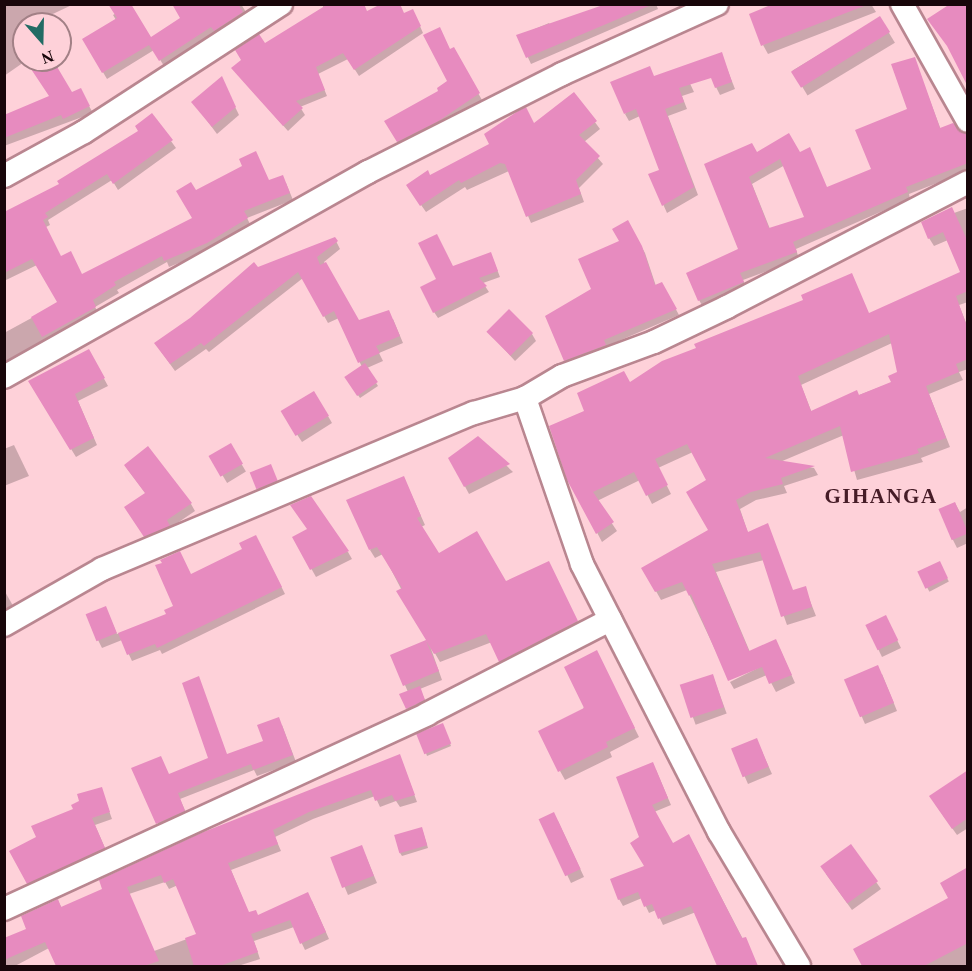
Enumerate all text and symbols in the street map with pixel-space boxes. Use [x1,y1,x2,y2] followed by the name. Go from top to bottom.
[12,12,72,72] north arrow
[39,48,56,67] text: N
[824,483,938,509] district label: GIHANGA

